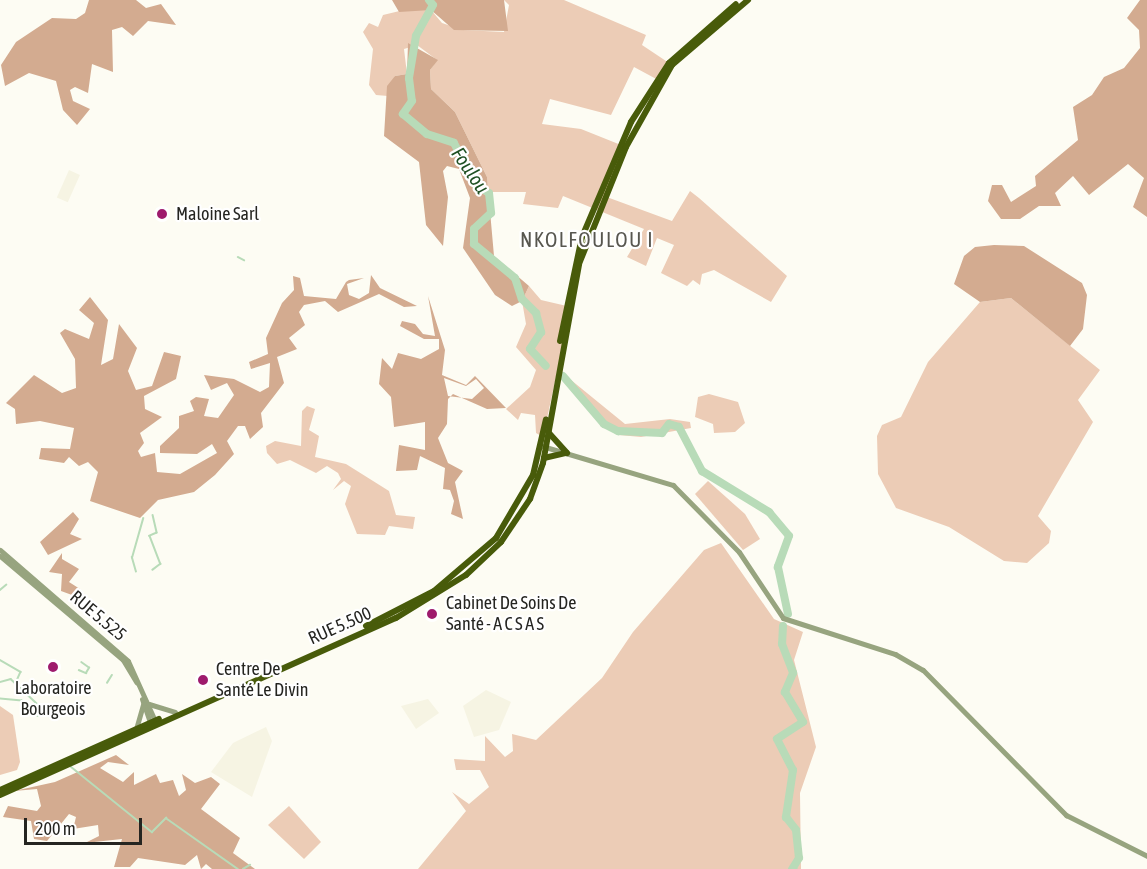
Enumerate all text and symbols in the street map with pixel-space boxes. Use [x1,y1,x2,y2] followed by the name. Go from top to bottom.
[447,142,495,198] water label: Foulou
[176,203,259,225] place label: Maloine Sarl
[153,205,171,223] marker: Maloine Sarl
[520,226,654,252] district label: NKOLFOULOU I
[65,586,131,646] street label: RUE 5.525
[446,593,576,636] place label: Cabinet De Soins De Santé - A C S A S
[305,603,375,649] street label: RUE 5.500
[423,605,441,623] marker: Cabinet De Soins De Santé - A C S A S
[44,658,62,676] marker: Laboratoire Bourgeois
[216,659,308,702] place label: Centre De Santé Le Divin
[194,671,212,689] marker: Centre De Santé Le Divin
[15,678,91,720] place label: Laboratoire Bourgeois
[27,806,146,844] scale bar
[35,818,76,839] text: 200 m

